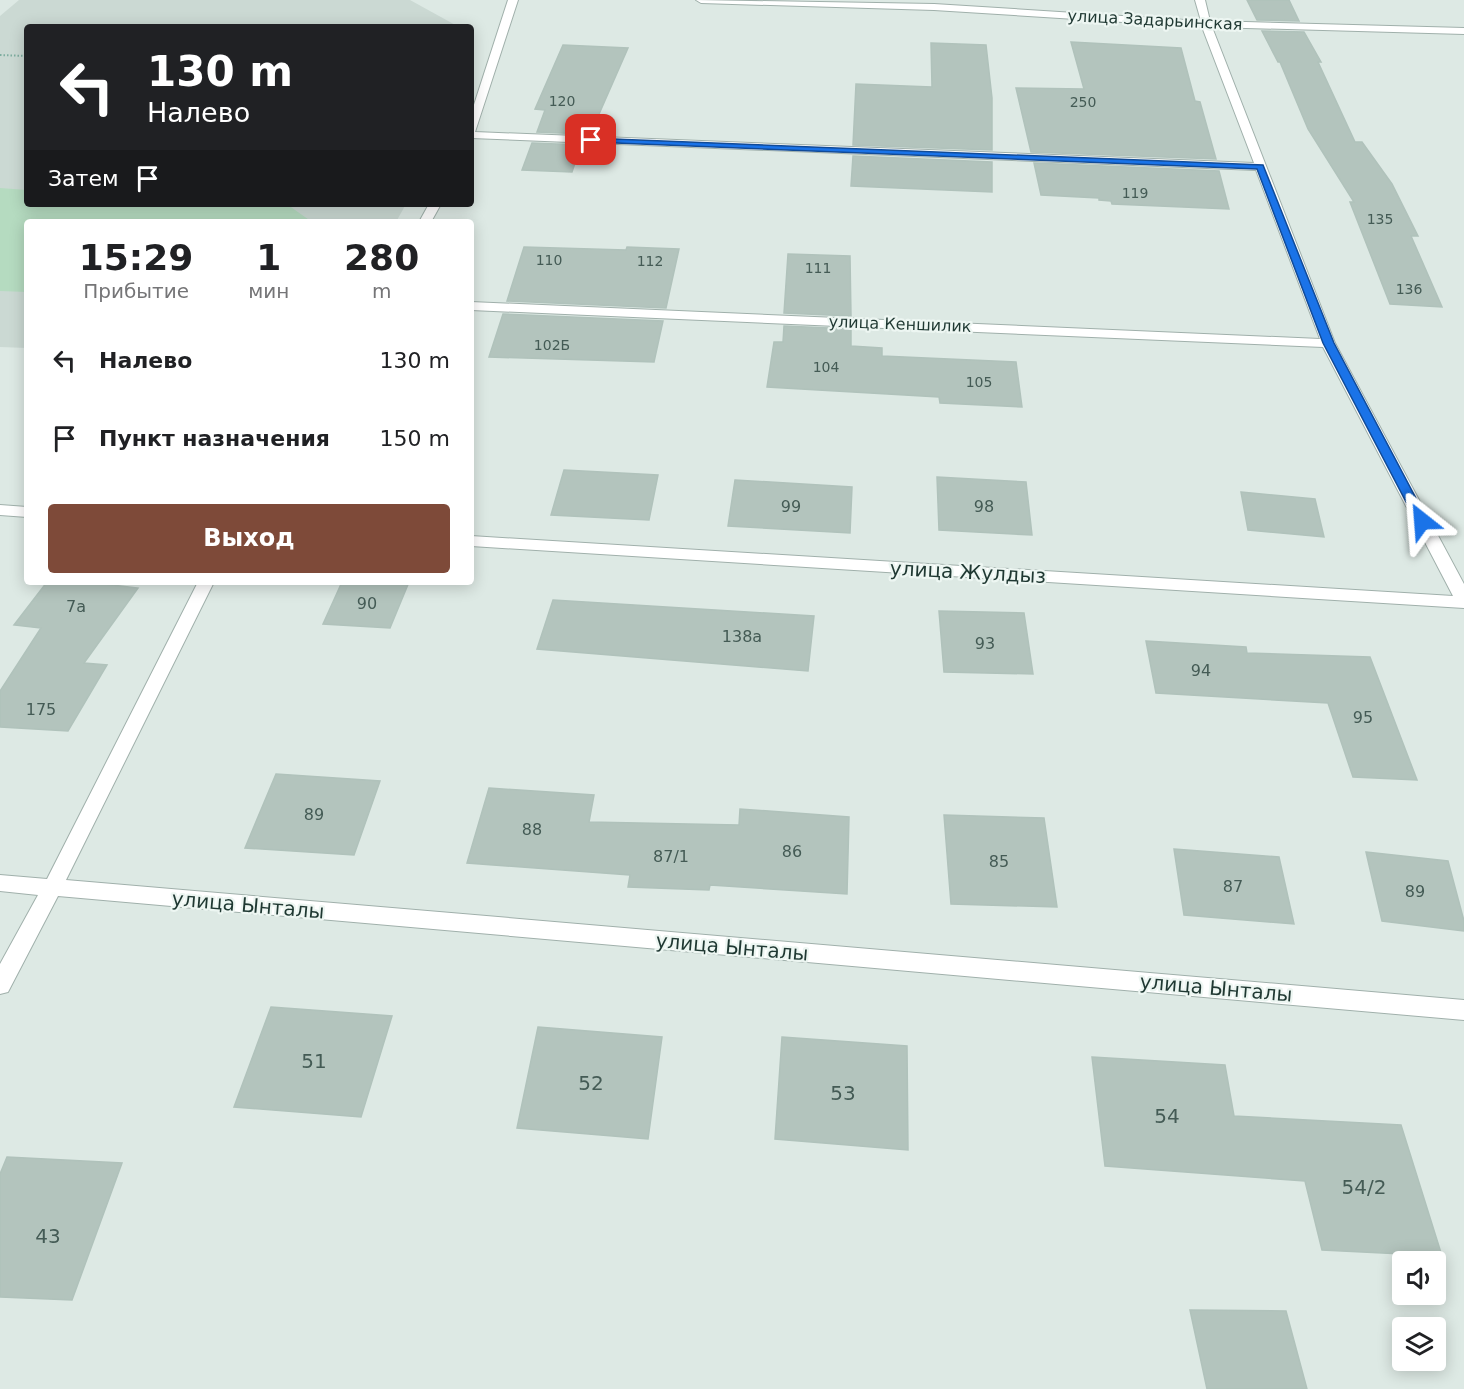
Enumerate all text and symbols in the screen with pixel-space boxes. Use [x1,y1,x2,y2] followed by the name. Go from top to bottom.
[1067,6,1243,34] street label: улица Задарьинская
[147,47,293,96] text: 130 m
[48,48,126,126] icon: left
[549,93,575,109] house number: 120
[1070,94,1096,110] house number: 250
[147,97,250,128] text: Налево
[565,114,616,165] pin
[574,123,607,156] icon: arrive
[131,162,164,195] icon: arrive
[48,166,119,191] text: Затем
[1122,185,1148,201] house number: 119
[1367,211,1393,227] house number: 135
[79,237,193,278] text: 15:29
[256,237,281,278] text: 1
[344,237,419,278] text: 280
[536,252,562,268] house number: 110
[637,253,663,269] house number: 112
[805,260,831,276] house number: 111
[83,279,189,303] text: Прибытие
[248,279,289,303] text: мин
[372,279,391,303] text: m
[1396,281,1422,297] house number: 136
[828,312,972,336] street label: улица Кеншилик
[534,337,570,353] house number: 102Б
[48,344,81,377] icon: left
[99,348,192,373] text: Налево
[380,348,450,373] text: 130 m
[813,359,839,375] house number: 104
[966,374,992,390] house number: 105
[48,422,81,455] icon: arrive
[99,426,330,451] text: Пункт назначения
[380,426,450,451] text: 150 m
[1390,489,1454,553] position arrow
[781,497,801,516] house number: 99
[974,497,994,516] house number: 98
[48,504,450,573] button: Выход
[889,556,1047,588] street label: улица Жулдыз
[357,594,377,613] house number: 90
[66,597,86,616] house number: 7а
[722,627,762,646] house number: 138а
[975,634,995,653] house number: 93
[1191,661,1211,680] house number: 94
[26,700,56,719] house number: 175
[1353,708,1373,727] house number: 95
[304,805,324,824] house number: 89
[522,820,542,839] house number: 88
[782,842,802,861] house number: 86
[653,847,689,866] house number: 87/1
[989,852,1009,871] house number: 85
[1223,877,1243,896] house number: 87
[1405,882,1425,901] house number: 89
[171,886,325,924] street label: улица Ынталы
[655,928,809,966] street label: улица Ынталы
[1139,969,1293,1007] street label: улица Ынталы
[301,1049,327,1073] house number: 51
[578,1071,604,1095] house number: 52
[830,1081,856,1105] house number: 53
[1154,1104,1180,1128] house number: 54
[1342,1175,1386,1199] house number: 54/2
[35,1224,61,1248] house number: 43
[1392,1251,1446,1371] map controls
[1392,1251,1446,1305] button: sound
[1392,1317,1446,1371] button: layers

